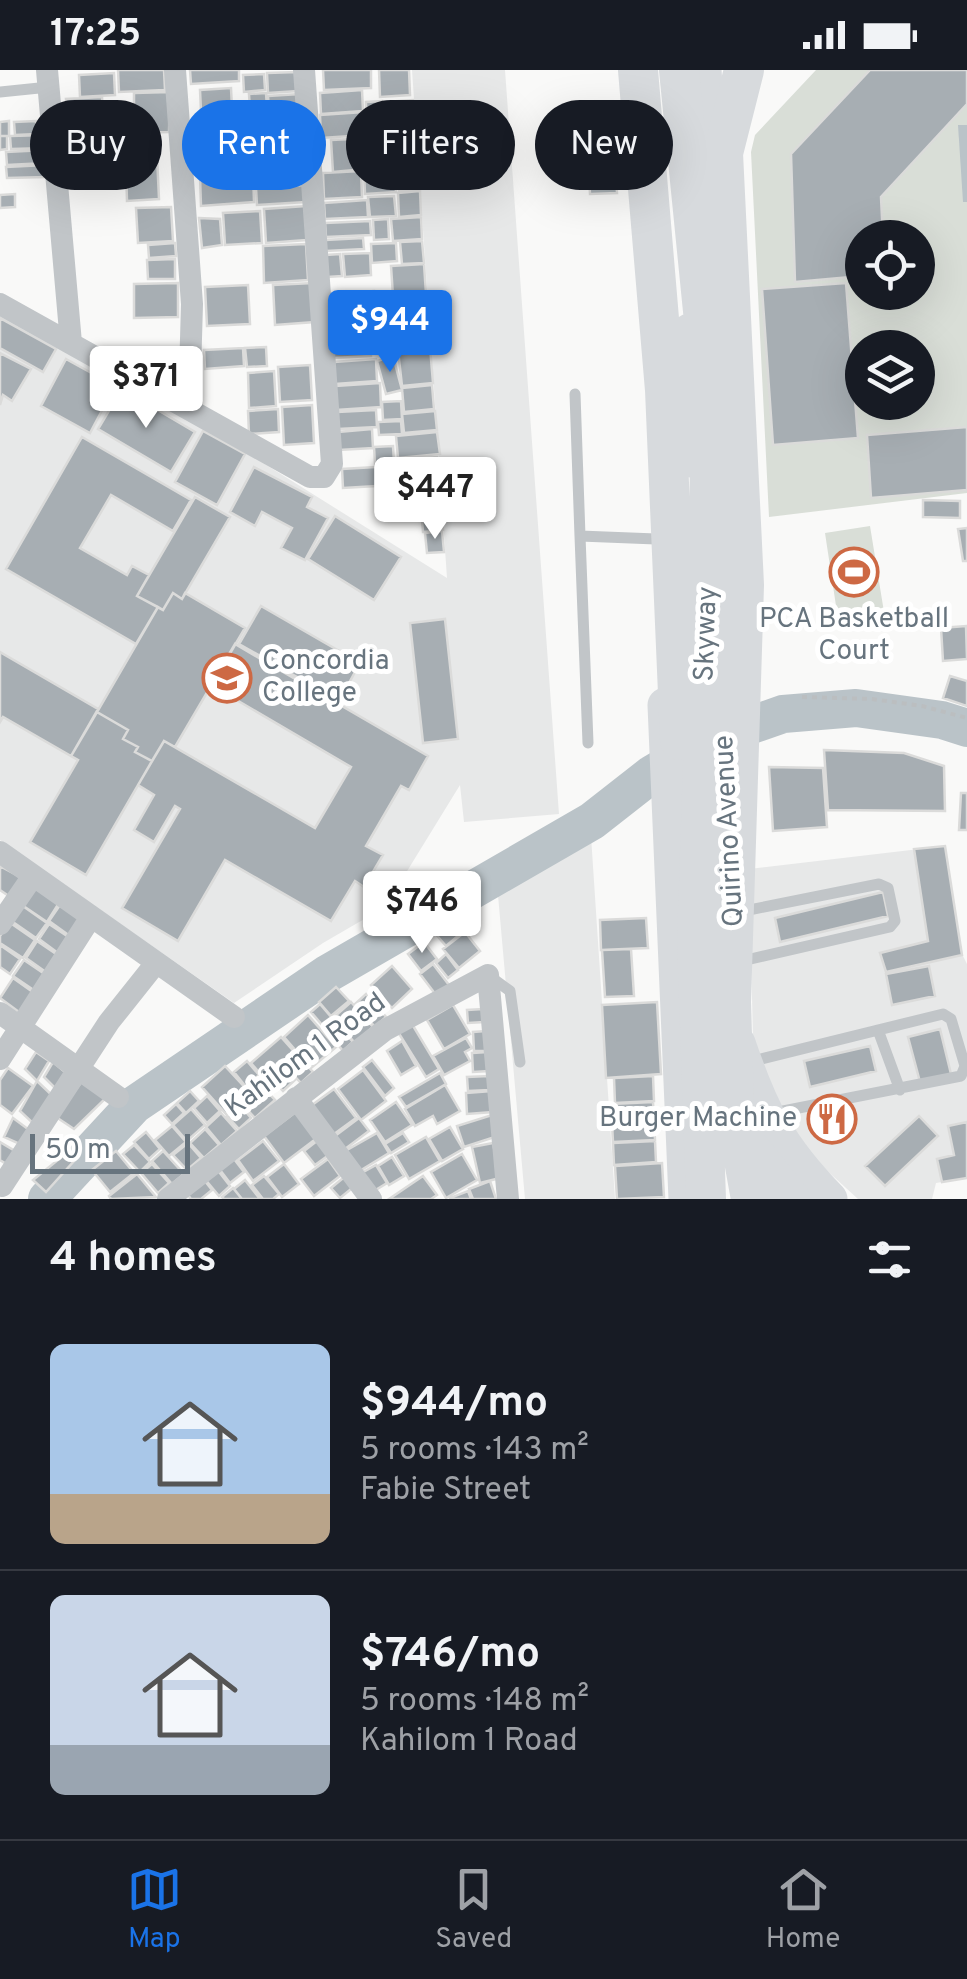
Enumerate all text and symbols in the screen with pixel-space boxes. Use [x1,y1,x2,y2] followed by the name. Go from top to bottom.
[50,11,141,60] text: 17:25
[30,100,162,190] chip: Buy
[182,100,326,190] chip: Rent
[346,100,515,190] chip: Filters
[535,100,673,190] chip: New
[845,220,935,420] map controls
[845,220,935,310] button: locate
[331,290,449,375] pin: $944
[350,302,430,342] text: $944
[845,330,935,420] button: layers
[87,346,205,431] pin: $371
[112,358,180,398] text: $371
[376,457,494,542] pin: $447
[396,469,474,509] text: $447
[828,546,880,598] sports icon: PCA Basketball Court
[687,586,727,682] street label: Skyway
[759,602,949,670] place label: PCA Basketball Court
[262,644,389,712] place label: Concordia College
[201,652,253,704] school or university icon: Concordia College
[707,734,753,928] street label: Quirino Avenue
[363,871,481,956] pin: $746
[385,883,459,923] text: $746
[218,985,394,1127] street label: Kahilom 1 Road
[806,1093,858,1145] restaurant icon: Burger Machine
[599,1101,797,1137] place label: Burger Machine
[30,1129,190,1174] scale bar
[45,1133,111,1169] text: 50 m
[862,1232,917,1287] icon: filters
[50,1233,217,1286] text: 4 homes
[360,1378,548,1431] text: $944/mo
[130,1384,250,1504] icon: home
[360,1431,589,1471] text: 5 rooms · 143 m²
[360,1471,531,1511] text: Fabie Street
[360,1629,540,1682] text: $746/mo
[130,1635,250,1755] icon: home
[360,1682,589,1722] text: 5 rooms · 148 m²
[360,1722,578,1762] text: Kahilom 1 Road
[127,1862,182,1958] tab: Map
[435,1862,512,1958] tab: Saved
[766,1862,840,1958] tab: Home

